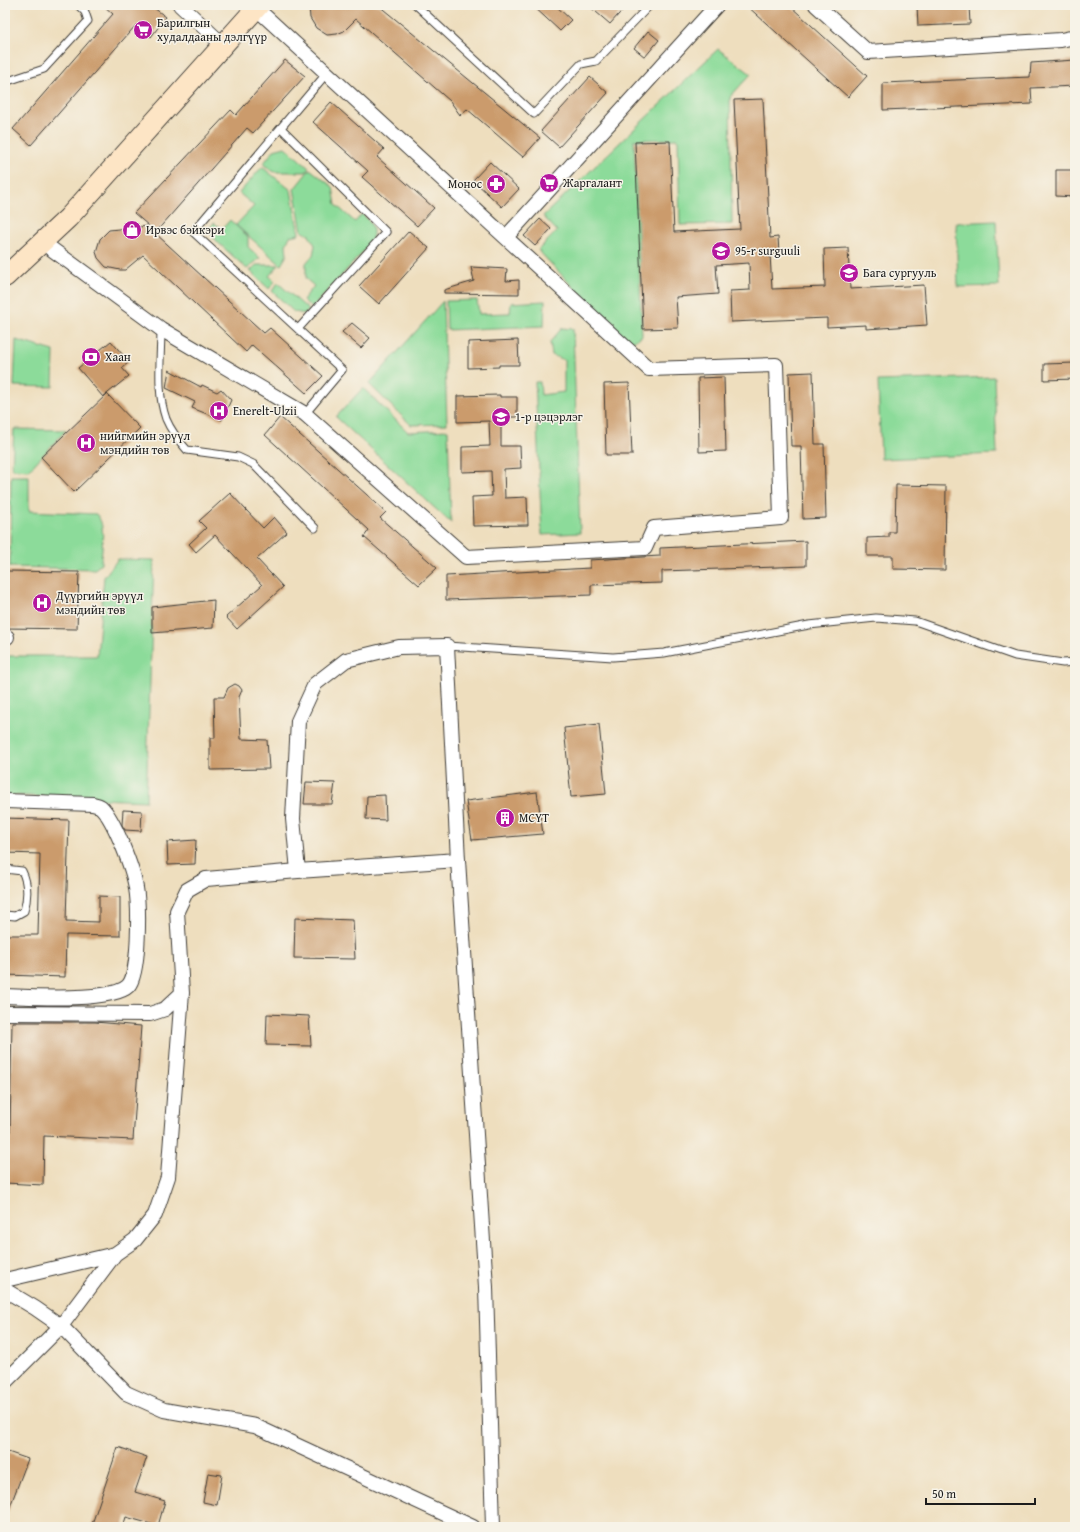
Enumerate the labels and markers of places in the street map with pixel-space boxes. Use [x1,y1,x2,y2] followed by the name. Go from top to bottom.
[157,14,267,45] place label: Барилгын худалдааны дэлгүүр
[132,19,154,41] supermarket icon: Барилгын худалдааны дэлгүүр
[538,172,560,194] supermarket icon: Жаргалант
[485,173,507,195] pharmacy icon: Монос
[562,174,622,191] place label: Жаргалант
[448,175,483,192] place label: Монос
[121,219,143,241] shop icon: Ирвэс бэйкэри
[146,221,224,238] place label: Ирвэс бэйкэри
[710,240,732,262] school or university icon: 95-r surguuli
[735,242,801,259] place label: 95-r surguuli
[838,262,860,284] school or university icon: Бага сургууль
[863,264,937,281] place label: Бага сургууль
[80,346,102,368] bank icon: Хаан
[105,348,131,365] place label: Хаан
[208,400,230,422] hospital icon: Enerelt-Ulzii
[233,402,297,419] place label: Enerelt-Ulzii
[490,406,512,428] school or university icon: 1-р цэцэрлэг
[515,408,583,425] place label: 1-р цэцэрлэг
[100,427,191,458] place label: нийгмийн эрүүл мэндийн төв
[75,432,97,454] hospital icon: нийгмийн эрүүл мэндийн төв
[55,587,143,618] place label: Дүүргийн эрүүл мэндийн төв
[31,592,53,614] hospital icon: Дүүргийн эрүүл мэндийн төв
[494,807,516,829] building icon: МСҮТ
[519,809,549,826] place label: МСҮТ

